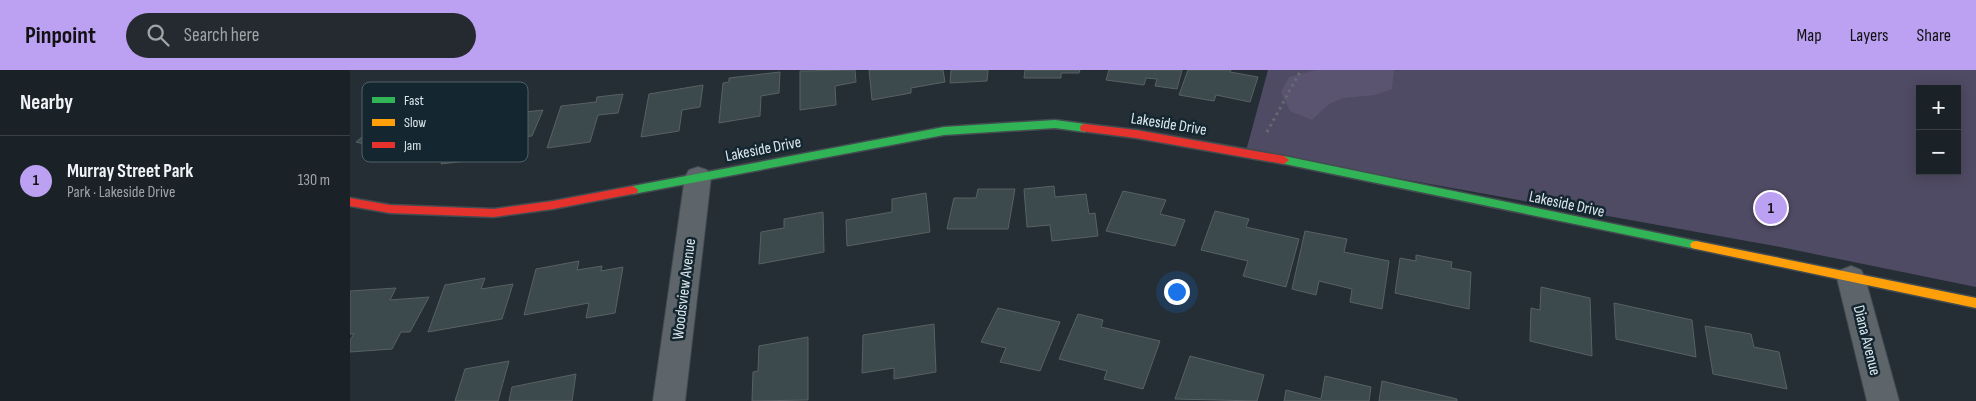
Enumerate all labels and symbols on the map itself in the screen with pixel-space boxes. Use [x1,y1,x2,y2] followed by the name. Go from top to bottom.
[362,82,528,162] legend
[404,92,424,109] text: Fast
[1129,109,1208,140] street label: Lakeside Drive
[404,114,426,131] text: Slow
[724,133,803,166] street label: Lakeside Drive
[403,137,421,154] text: Jam
[1527,187,1606,222] street label: Lakeside Drive
[1755,189,1787,227] pin: 1
[669,237,700,341] street label: Woodsview Avenue
[1164,279,1190,305] your location
[1849,303,1884,377] street label: Diana Avenue

